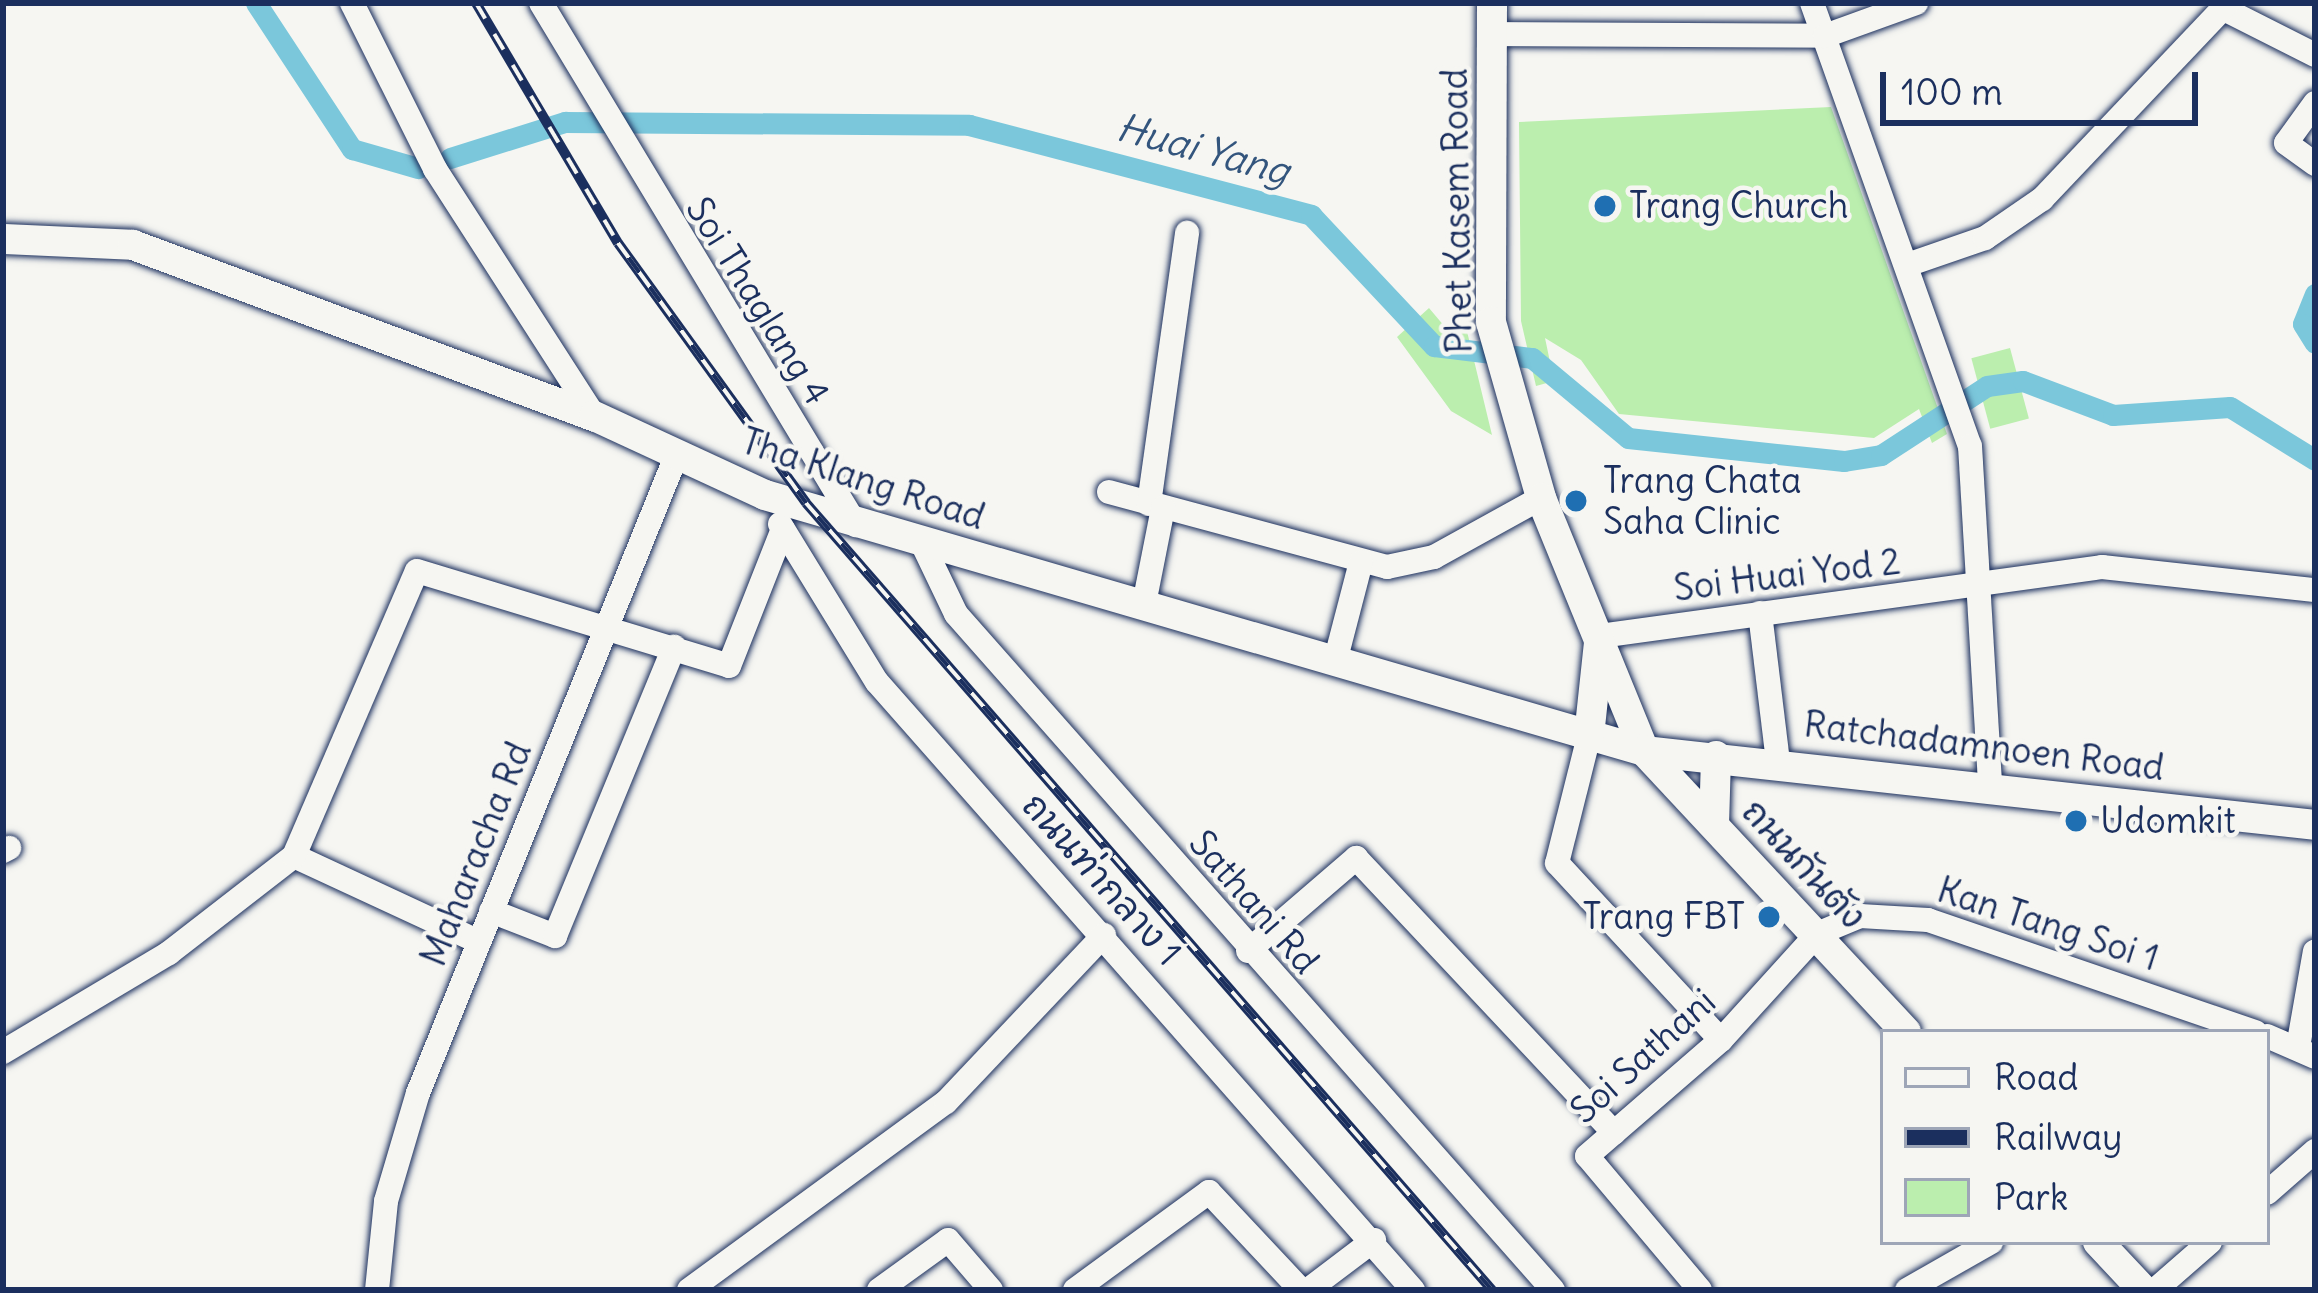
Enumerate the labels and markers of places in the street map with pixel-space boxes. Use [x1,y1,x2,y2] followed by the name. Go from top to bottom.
[1629,184,1848,228] place label: Trang Church
[1592,193,1618,219] marker: Trang Church
[1603,458,1801,543] place label: Trang Chata Saha Clinic
[1560,485,1592,517] marker: Trang Chata Saha Clinic
[2100,799,2236,843] place label: Udomkit
[2063,808,2089,834] marker: Udomkit
[1582,895,1745,939] place label: Trang FBT
[1756,904,1782,930] marker: Trang FBT

